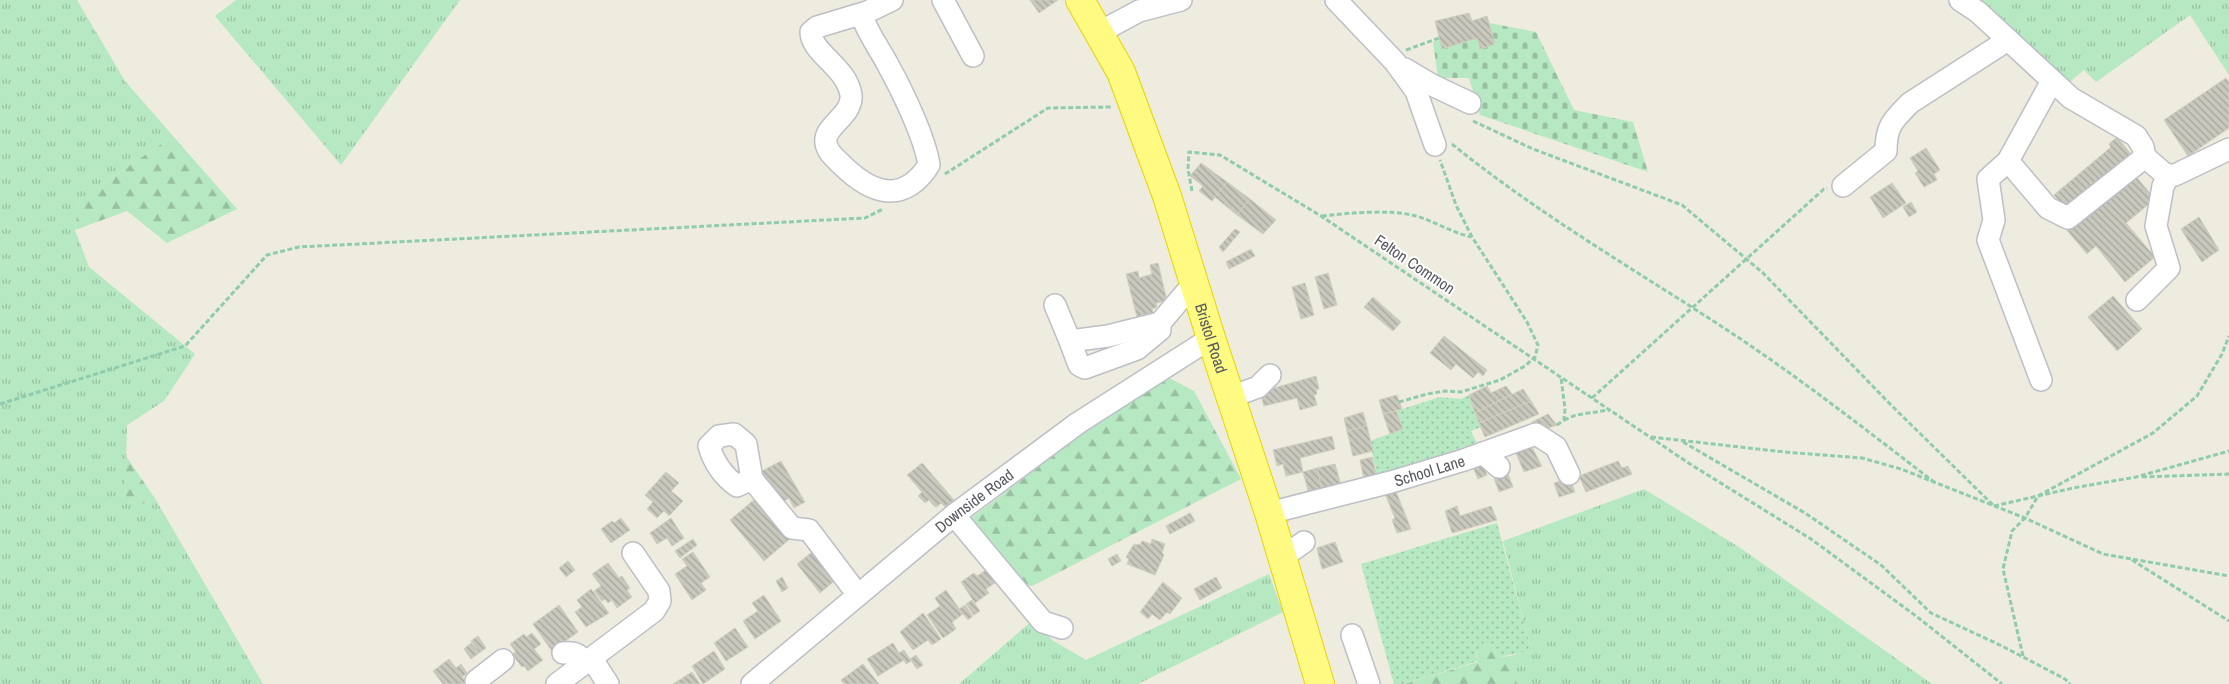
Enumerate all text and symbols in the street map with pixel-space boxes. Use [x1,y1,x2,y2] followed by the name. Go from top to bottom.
[1370,229,1460,299] street label: Felton Common
[1190,300,1233,376] street label: Bristol Road
[1391,449,1468,491] street label: School Lane
[930,464,1018,538] street label: Downside Road

